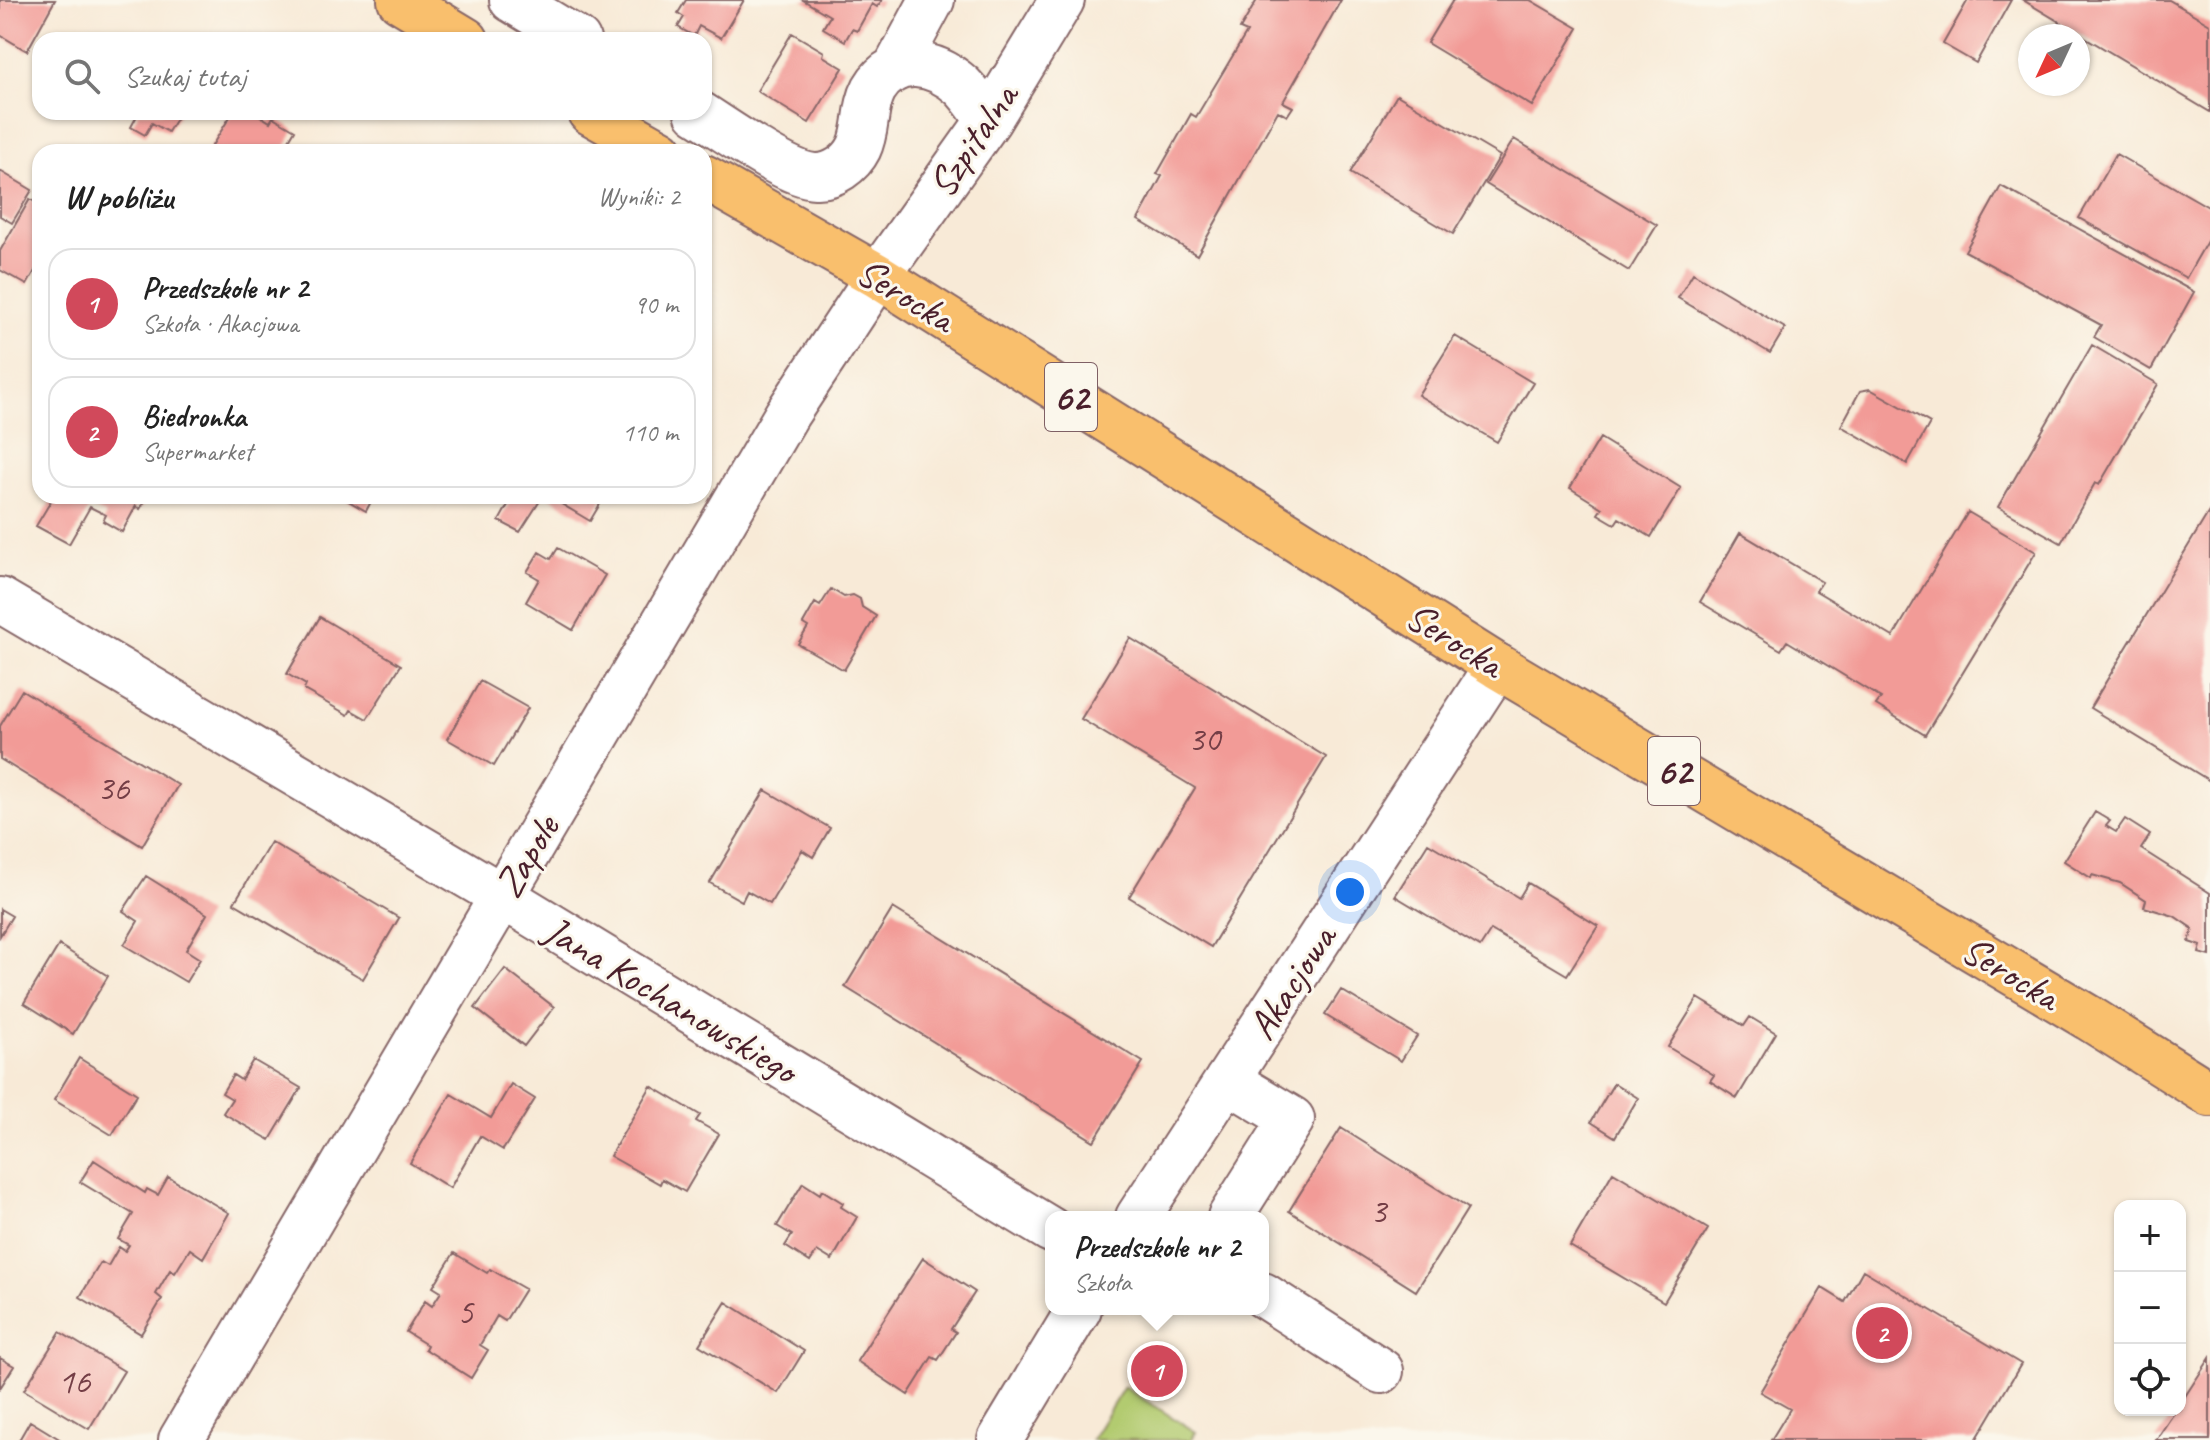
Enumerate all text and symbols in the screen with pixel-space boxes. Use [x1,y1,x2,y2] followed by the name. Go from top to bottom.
[2018,24,2090,96] north arrow
[32,32,712,120] search box
[60,54,104,98] icon: search
[124,57,246,95] text: Szukaj tutaj
[917,71,1031,207] street label: Szpitalna
[64,175,173,218] text: W pobliżu
[598,180,680,213] text: Wyniki: 2
[848,246,967,345] street label: Serocka
[142,269,308,307] text: Przedszkole nr 2
[86,288,98,321] text: 1
[634,288,678,321] text: 90 m
[142,307,298,340] text: Szkoła · Akacjowa
[1045,363,1097,431] road number: 62
[142,397,246,435] text: Biedronka
[86,416,98,449] text: 2
[622,416,678,449] text: 110 m
[142,435,253,468] text: Supermarket
[1397,591,1515,691] street label: Serocka
[1188,716,1223,762] house number: 30
[1648,737,1700,805] road number: 62
[97,765,131,811] house number: 36
[483,804,572,906] street label: Zapole
[1330,872,1370,912] your location
[534,904,809,1097] street label: Jana Kochanowskiego
[1237,913,1349,1049] street label: Akacjowa
[1953,924,2072,1023] street label: Serocka
[1370,1188,1389,1234] house number: 3
[2114,1200,2186,1416] map controls
[2114,1200,2186,1272] button: +
[1045,1211,1269,1315] popup
[1074,1228,1240,1266] text: Przedszkole nr 2
[1074,1266,1131,1299] text: Szkoła
[2114,1272,2186,1344] button: −
[457,1289,475,1335] house number: 5
[1856,1303,1908,1363] pin: 2
[1131,1341,1183,1401] pin: 1
[2114,1344,2186,1416] button: locate
[58,1358,92,1404] house number: 16

